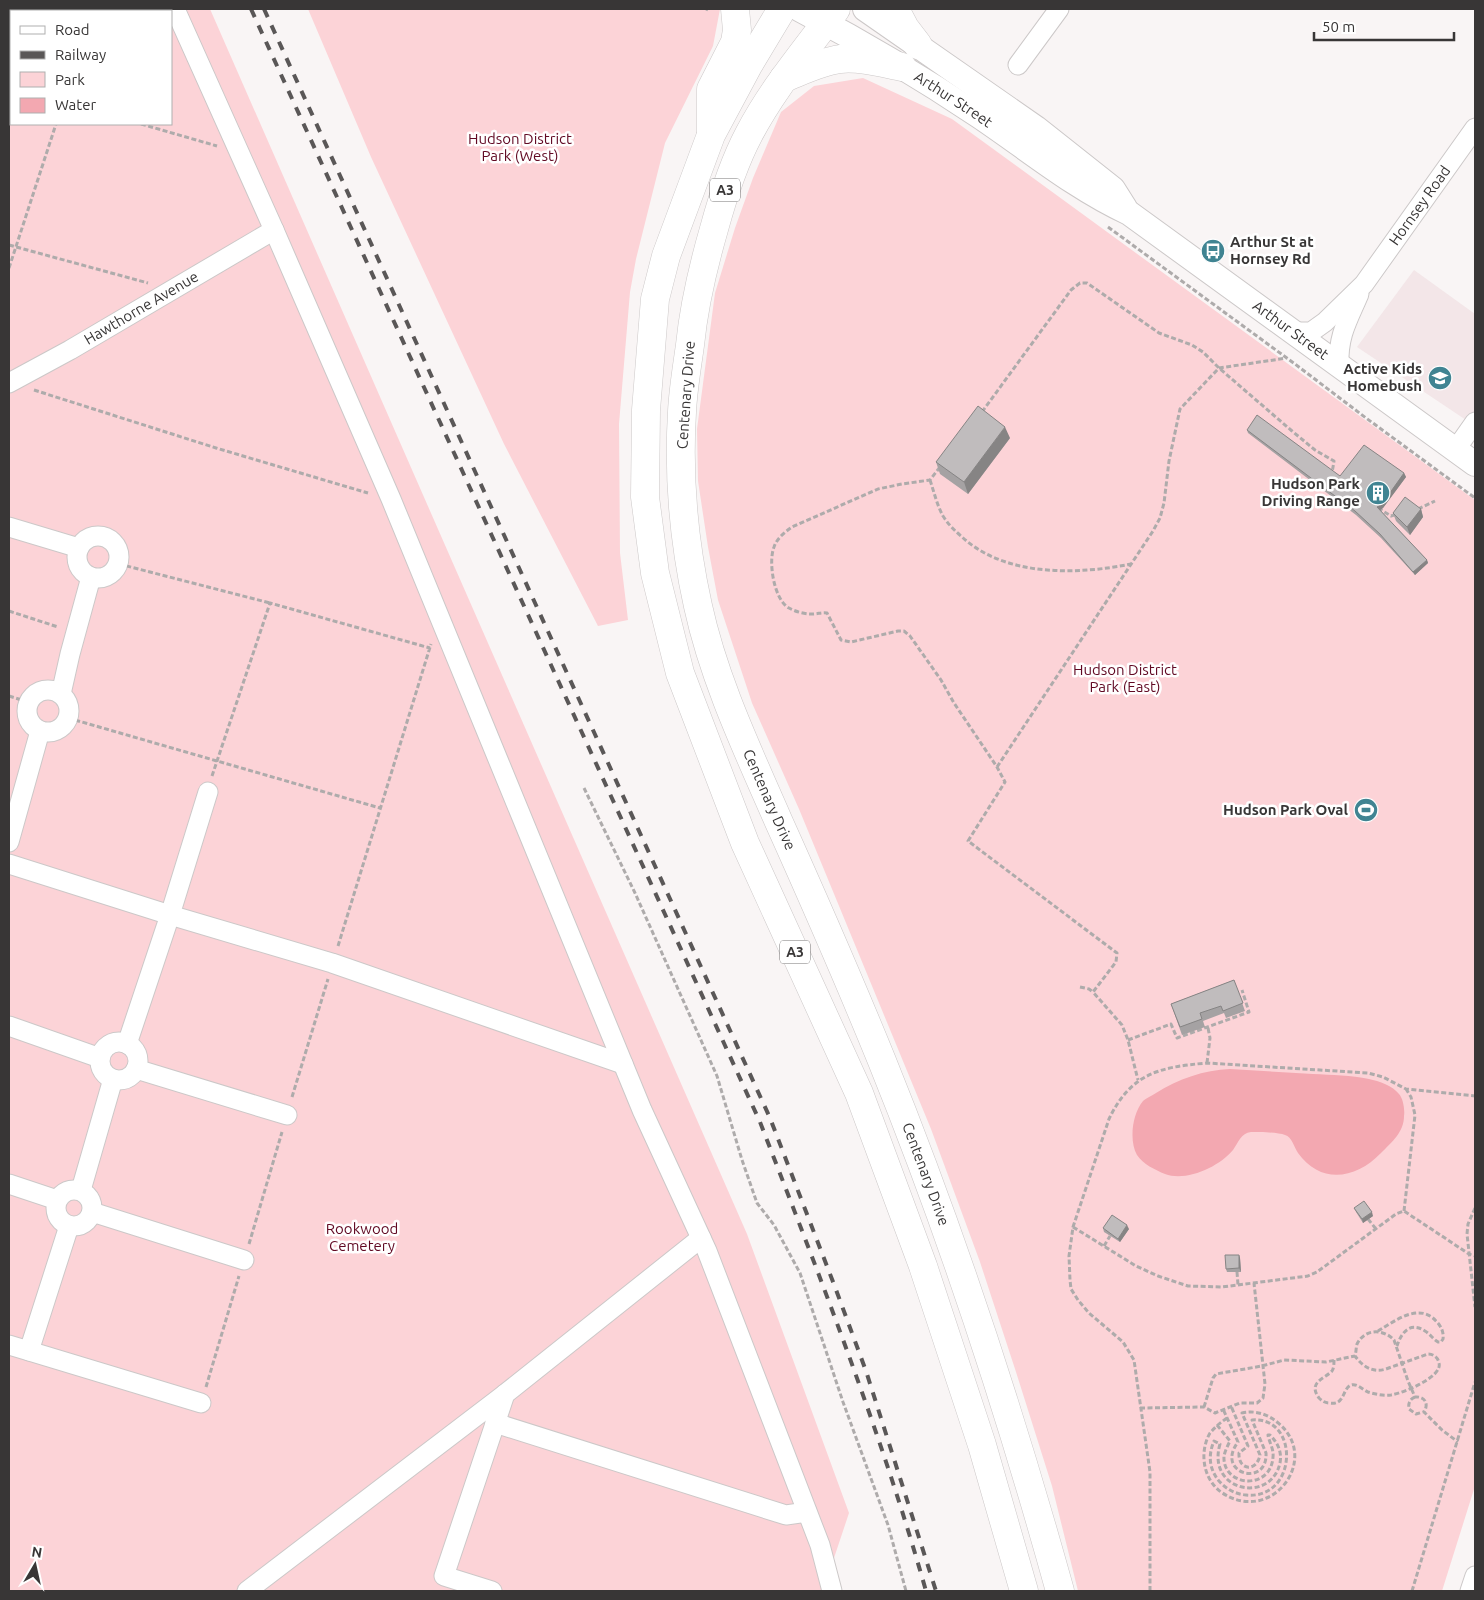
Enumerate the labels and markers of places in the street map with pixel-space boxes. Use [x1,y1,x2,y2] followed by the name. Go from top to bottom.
[1230,233,1314,267] place label: Arthur St at Hornsey Rd
[1200,238,1226,264] bus stop icon: Arthur St at Hornsey Rd
[1343,360,1422,394] place label: Active Kids Homebush
[1427,365,1453,391] school or university icon: Active Kids Homebush
[1262,475,1361,509] place label: Hudson Park Driving Range
[1365,480,1391,506] building icon: Hudson Park Driving Range
[1353,797,1379,823] sports icon: Hudson Park Oval
[1223,801,1348,818] place label: Hudson Park Oval

